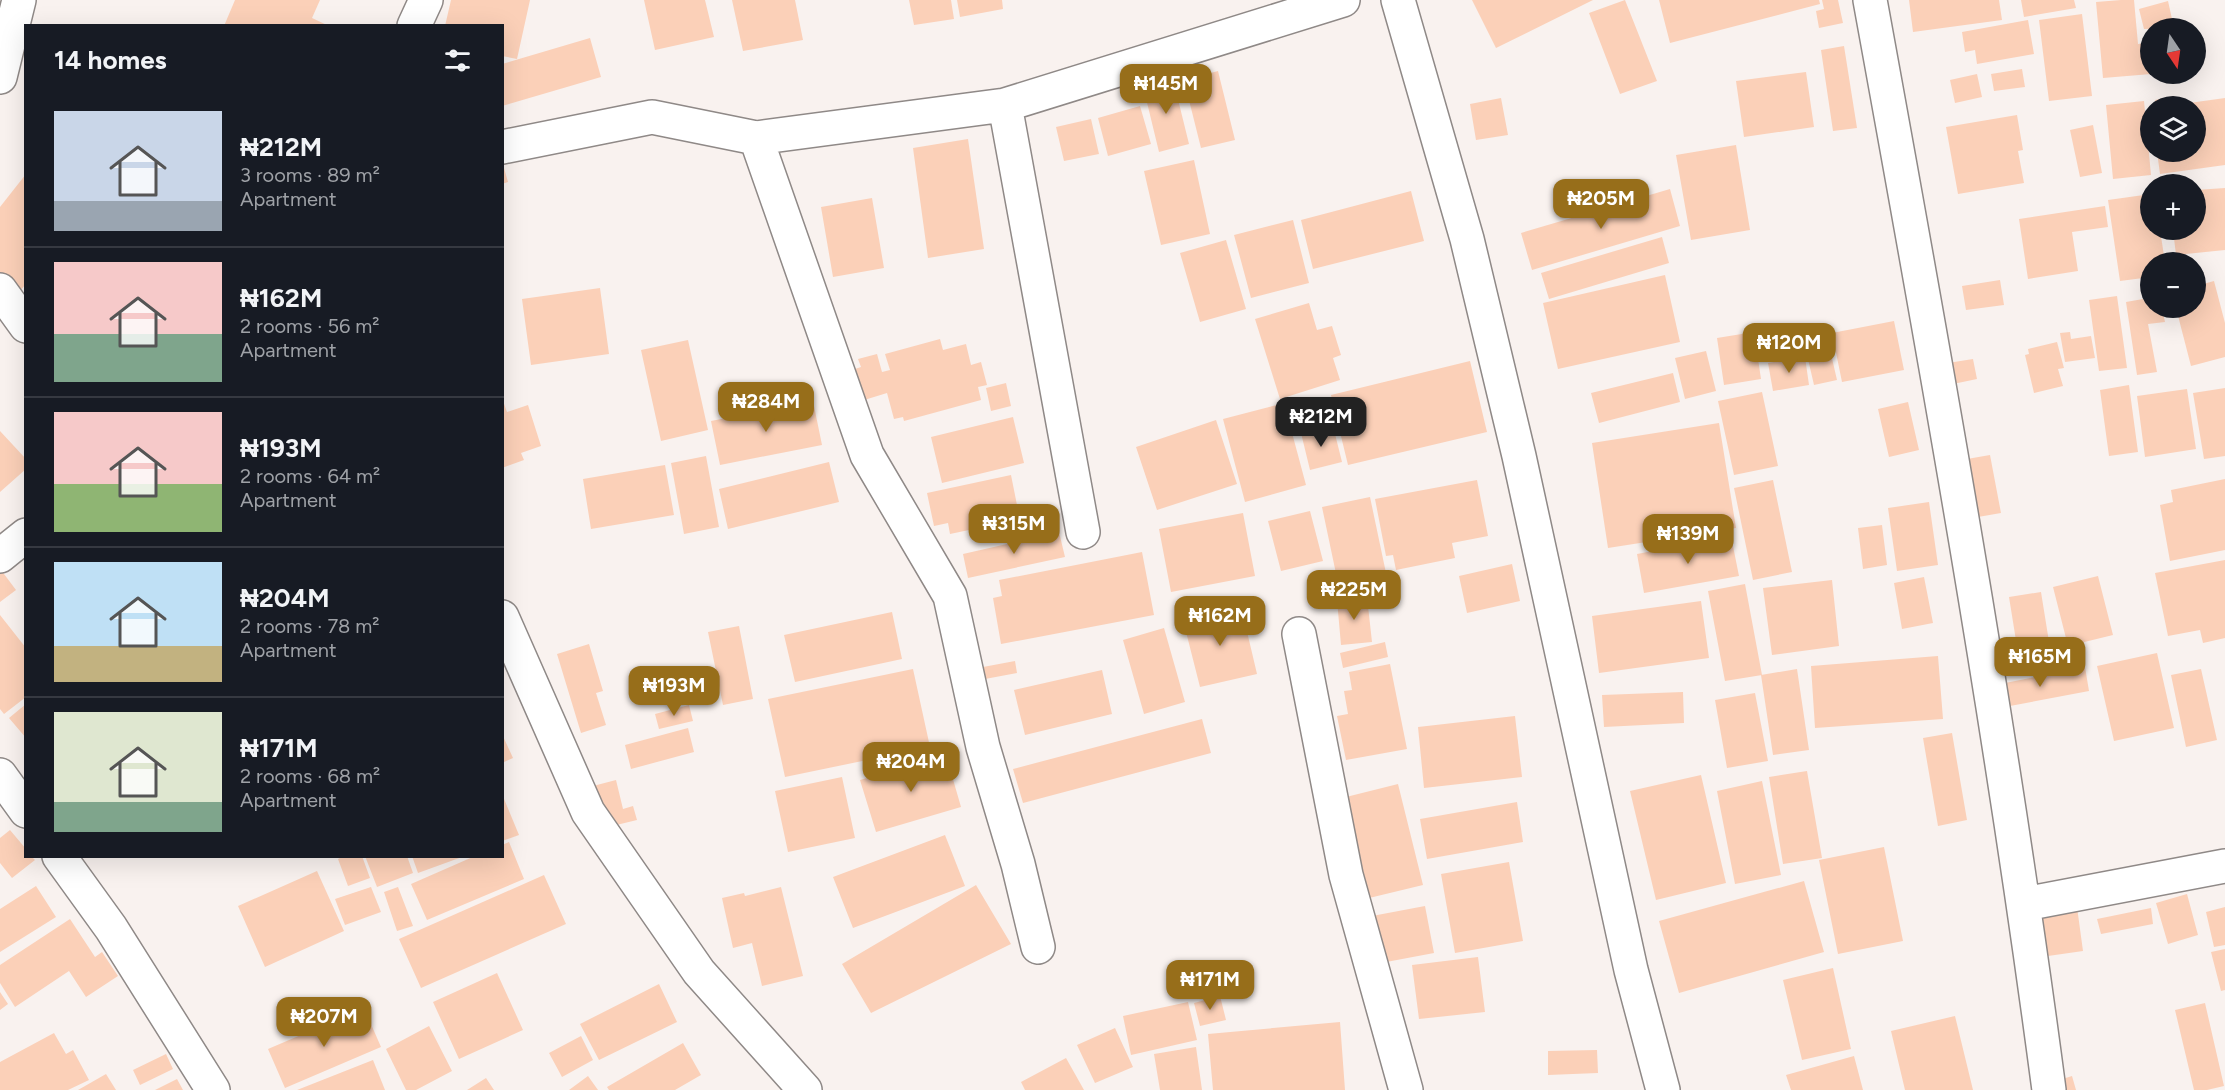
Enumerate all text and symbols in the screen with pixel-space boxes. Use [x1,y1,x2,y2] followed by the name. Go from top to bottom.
[2140,18,2206,84] north arrow
[2140,18,2206,318] map controls
[54,44,167,76] text: 14 homes
[441,44,474,77] icon: filters
[1124,64,1208,115] pin: ₦145M
[1134,71,1198,95] text: ₦145M
[2140,96,2206,162] button: layers
[240,131,322,163] text: ₦212M
[102,135,174,207] icon: home
[240,163,380,187] text: 3 rooms · 89 m²
[2140,174,2206,240] button: +
[1559,179,1643,230] pin: ₦205M
[1567,186,1635,210] text: ₦205M
[240,187,337,211] text: Apartment
[2140,252,2206,318] button: −
[240,282,322,314] text: ₦162M
[102,286,174,358] icon: home
[240,314,379,338] text: 2 rooms · 56 m²
[1747,323,1831,374] pin: ₦120M
[1757,330,1821,354] text: ₦120M
[240,338,337,362] text: Apartment
[724,382,808,433] pin: ₦284M
[732,389,800,413] text: ₦284M
[1279,397,1363,448] pin: ₦212M
[1289,404,1353,428] text: ₦212M
[240,432,322,464] text: ₦193M
[102,436,174,508] icon: home
[240,464,380,488] text: 2 rooms · 64 m²
[240,488,337,512] text: Apartment
[972,504,1056,555] pin: ₦315M
[983,511,1045,535] text: ₦315M
[1646,514,1730,565] pin: ₦139M
[1657,521,1719,545] text: ₦139M
[1312,570,1396,621] pin: ₦225M
[1321,577,1387,601] text: ₦225M
[240,582,329,614] text: ₦204M
[102,586,174,658] icon: home
[1178,596,1262,647] pin: ₦162M
[1188,603,1252,627] text: ₦162M
[240,614,380,638] text: 2 rooms · 78 m²
[1998,637,2082,688] pin: ₦165M
[240,638,337,662] text: Apartment
[2008,644,2072,668] text: ₦165M
[632,666,716,717] pin: ₦193M
[643,673,705,697] text: ₦193M
[240,732,317,764] text: ₦171M
[102,736,174,808] icon: home
[869,742,953,793] pin: ₦204M
[877,749,945,773] text: ₦204M
[240,764,380,788] text: 2 rooms · 68 m²
[240,788,337,812] text: Apartment
[1168,960,1252,1011] pin: ₦171M
[1180,967,1240,991] text: ₦171M
[282,997,366,1048] pin: ₦207M
[290,1004,358,1028] text: ₦207M

